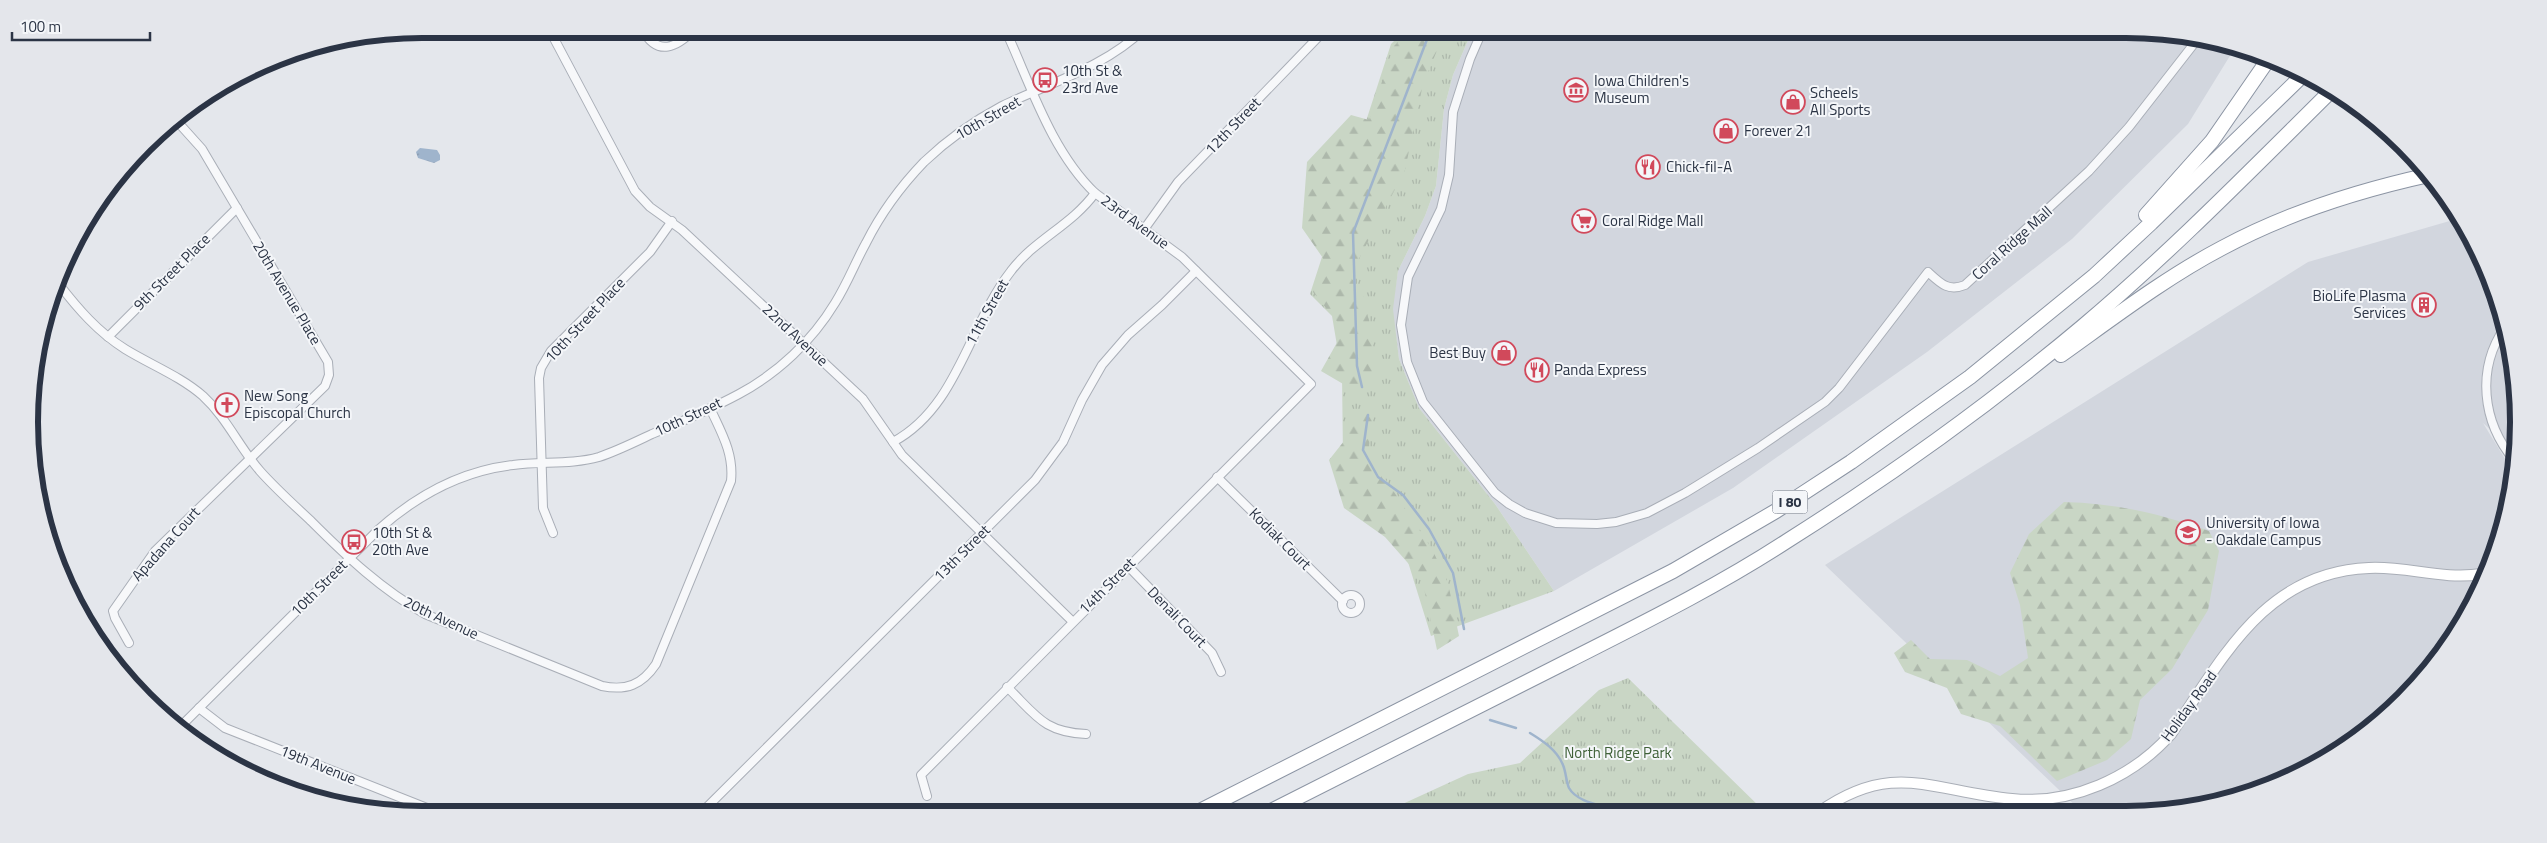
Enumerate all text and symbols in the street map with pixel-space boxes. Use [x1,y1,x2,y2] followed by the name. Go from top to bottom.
[12,10,150,42] scale bar
[20,15,61,38] text: 100 m
[1062,59,1123,99] place label: 10th St & 23rd Ave
[1032,67,1058,93] bus stop icon: 10th St & 23rd Ave
[1594,69,1689,109] place label: Iowa Children's Museum
[1563,77,1589,103] museum icon: Iowa Children's Museum
[1810,81,1871,121] place label: Scheels All Sports
[951,89,1025,146] street label: 10th Street
[1780,89,1806,115] shop icon: Scheels All Sports
[1199,91,1266,160] street label: 12th Street
[1713,118,1739,144] shop icon: Forever 21
[1744,119,1812,142] place label: Forever 21
[1635,154,1661,180] restaurant icon: Chick-fil-A
[1666,155,1732,178] place label: Chick-fil-A
[1096,189,1174,254] street label: 23rd Avenue
[1966,200,2057,285] street label: Coral Ridge Mall
[1571,208,1597,234] supermarket icon: Coral Ridge Mall
[1602,209,1704,232] place label: Coral Ridge Mall
[128,228,215,315] street label: 9th Street Place
[247,236,328,349] street label: 20th Avenue Place
[539,272,630,367] street label: 10th Street Place
[959,274,1014,349] street label: 11th Street
[2313,284,2406,324] place label: BioLife Plasma Services
[2411,292,2437,318] building icon: BioLife Plasma Services
[757,298,834,371] street label: 22nd Avenue
[1491,340,1517,366] shop icon: Best Buy
[1429,341,1486,364] place label: Best Buy
[1524,357,1550,383] restaurant icon: Panda Express
[1554,358,1647,381] place label: Panda Express
[244,384,351,424] place label: New Song Episcopal Church
[650,391,726,442] street label: 10th Street
[214,392,240,418] church icon: New Song Episcopal Church
[1772,491,1808,514] road number: I 80
[126,501,206,586] street label: Apadana Court
[1244,502,1317,576] street label: Kodiak Court
[2206,511,2321,551] place label: University of Iowa - Oakdale Campus
[928,519,996,586] street label: 13th Street
[2175,519,2201,545] school or university icon: University of Iowa - Oakdale Campus
[372,521,433,561] place label: 10th St & 20th Ave
[341,529,367,555] bus stop icon: 10th St & 20th Ave
[1073,552,1141,619] street label: 14th Street
[285,554,353,621] street label: 10th Street
[1142,581,1213,653] street label: Denali Court
[400,590,482,645] street label: 20th Avenue
[2155,665,2222,746] street label: Holiday Road
[277,739,360,790] street label: 19th Avenue
[1564,741,1672,764] park label: North Ridge Park

